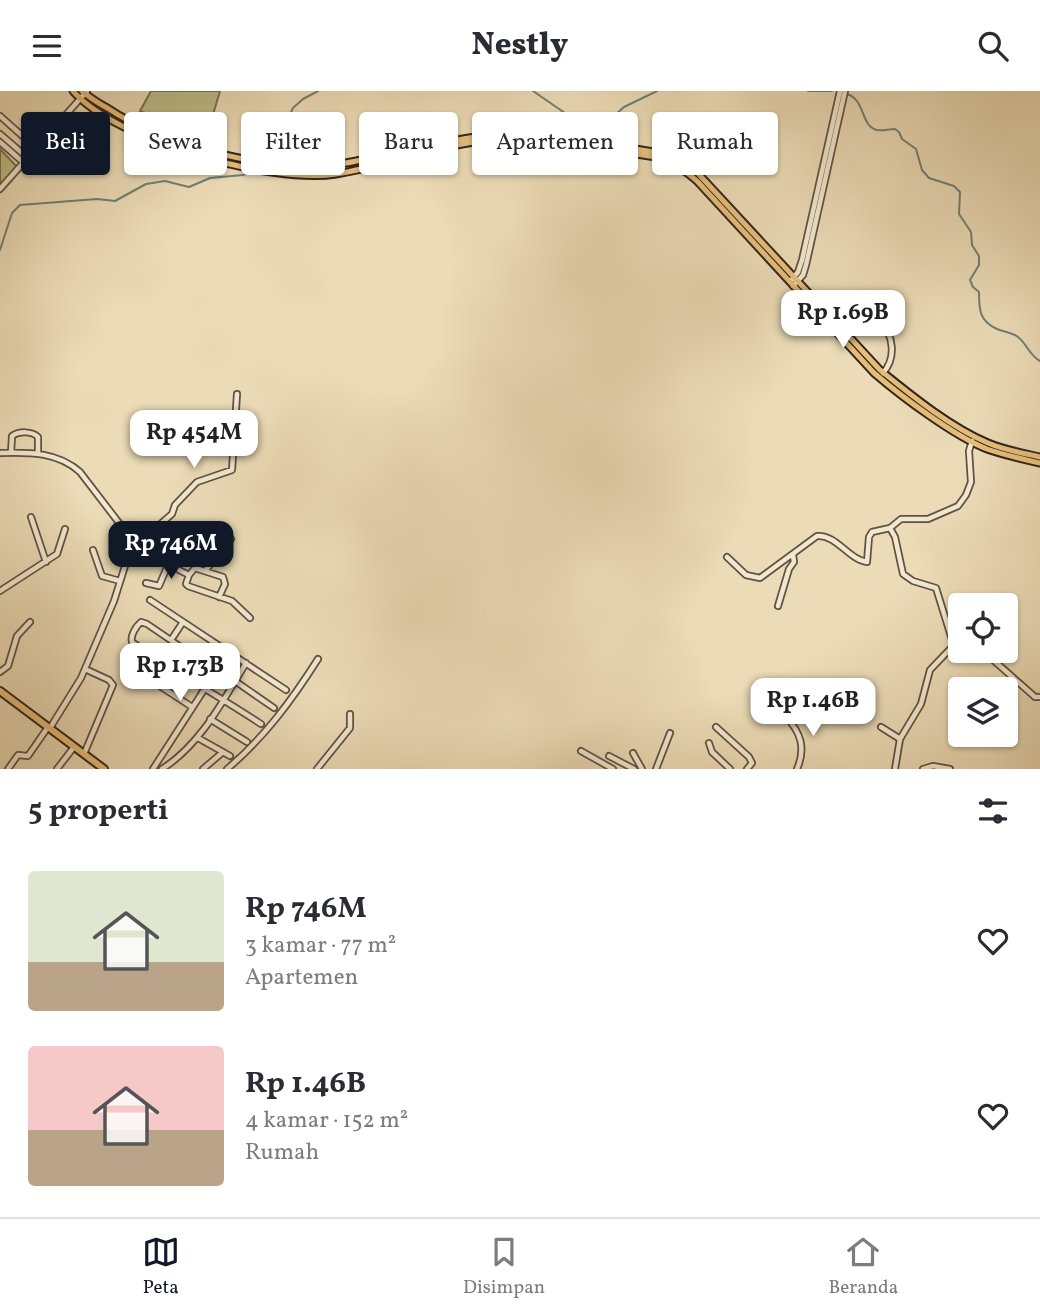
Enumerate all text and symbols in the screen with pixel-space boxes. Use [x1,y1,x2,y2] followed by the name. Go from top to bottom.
[472,24,568,68] text: Nestly
[28,27,66,65] icon: menu
[974,27,1012,65] icon: search
[21,112,110,175] chip: Beli
[124,112,227,175] chip: Sewa
[241,112,345,175] chip: Filter
[359,112,458,175] chip: Baru
[472,112,638,175] chip: Apartemen
[652,112,778,175] chip: Rumah
[771,291,915,350] pin: Rp 1.69B
[797,297,889,329] text: Rp 1.69B
[129,411,259,470] pin: Rp 454M
[146,417,242,449] text: Rp 454M
[106,521,236,581] pin: Rp 746M
[124,528,218,560] text: Rp 746M
[948,593,1018,747] map controls
[948,593,1018,663] button: locate
[108,643,252,703] pin: Rp 1.73B
[136,650,224,682] text: Rp 1.73B
[948,677,1018,747] button: layers
[741,679,885,738] pin: Rp 1.46B
[767,685,859,717] text: Rp 1.46B
[28,790,169,832] text: 5 properti
[974,792,1012,830] icon: filters
[245,888,366,930] text: Rp 746M
[84,899,168,983] icon: home
[974,922,1012,960] icon: heart
[245,930,396,962] text: 3 kamar · 77 m²
[245,962,358,994] text: Apartemen
[245,1063,366,1105] text: Rp 1.46B
[84,1074,168,1158] icon: home
[974,1097,1012,1135] icon: heart
[245,1105,408,1137] text: 4 kamar · 152 m²
[245,1137,319,1169] text: Rumah
[142,1233,180,1301] tab: Peta
[463,1233,545,1301] tab: Disimpan
[828,1233,898,1301] tab: Beranda

